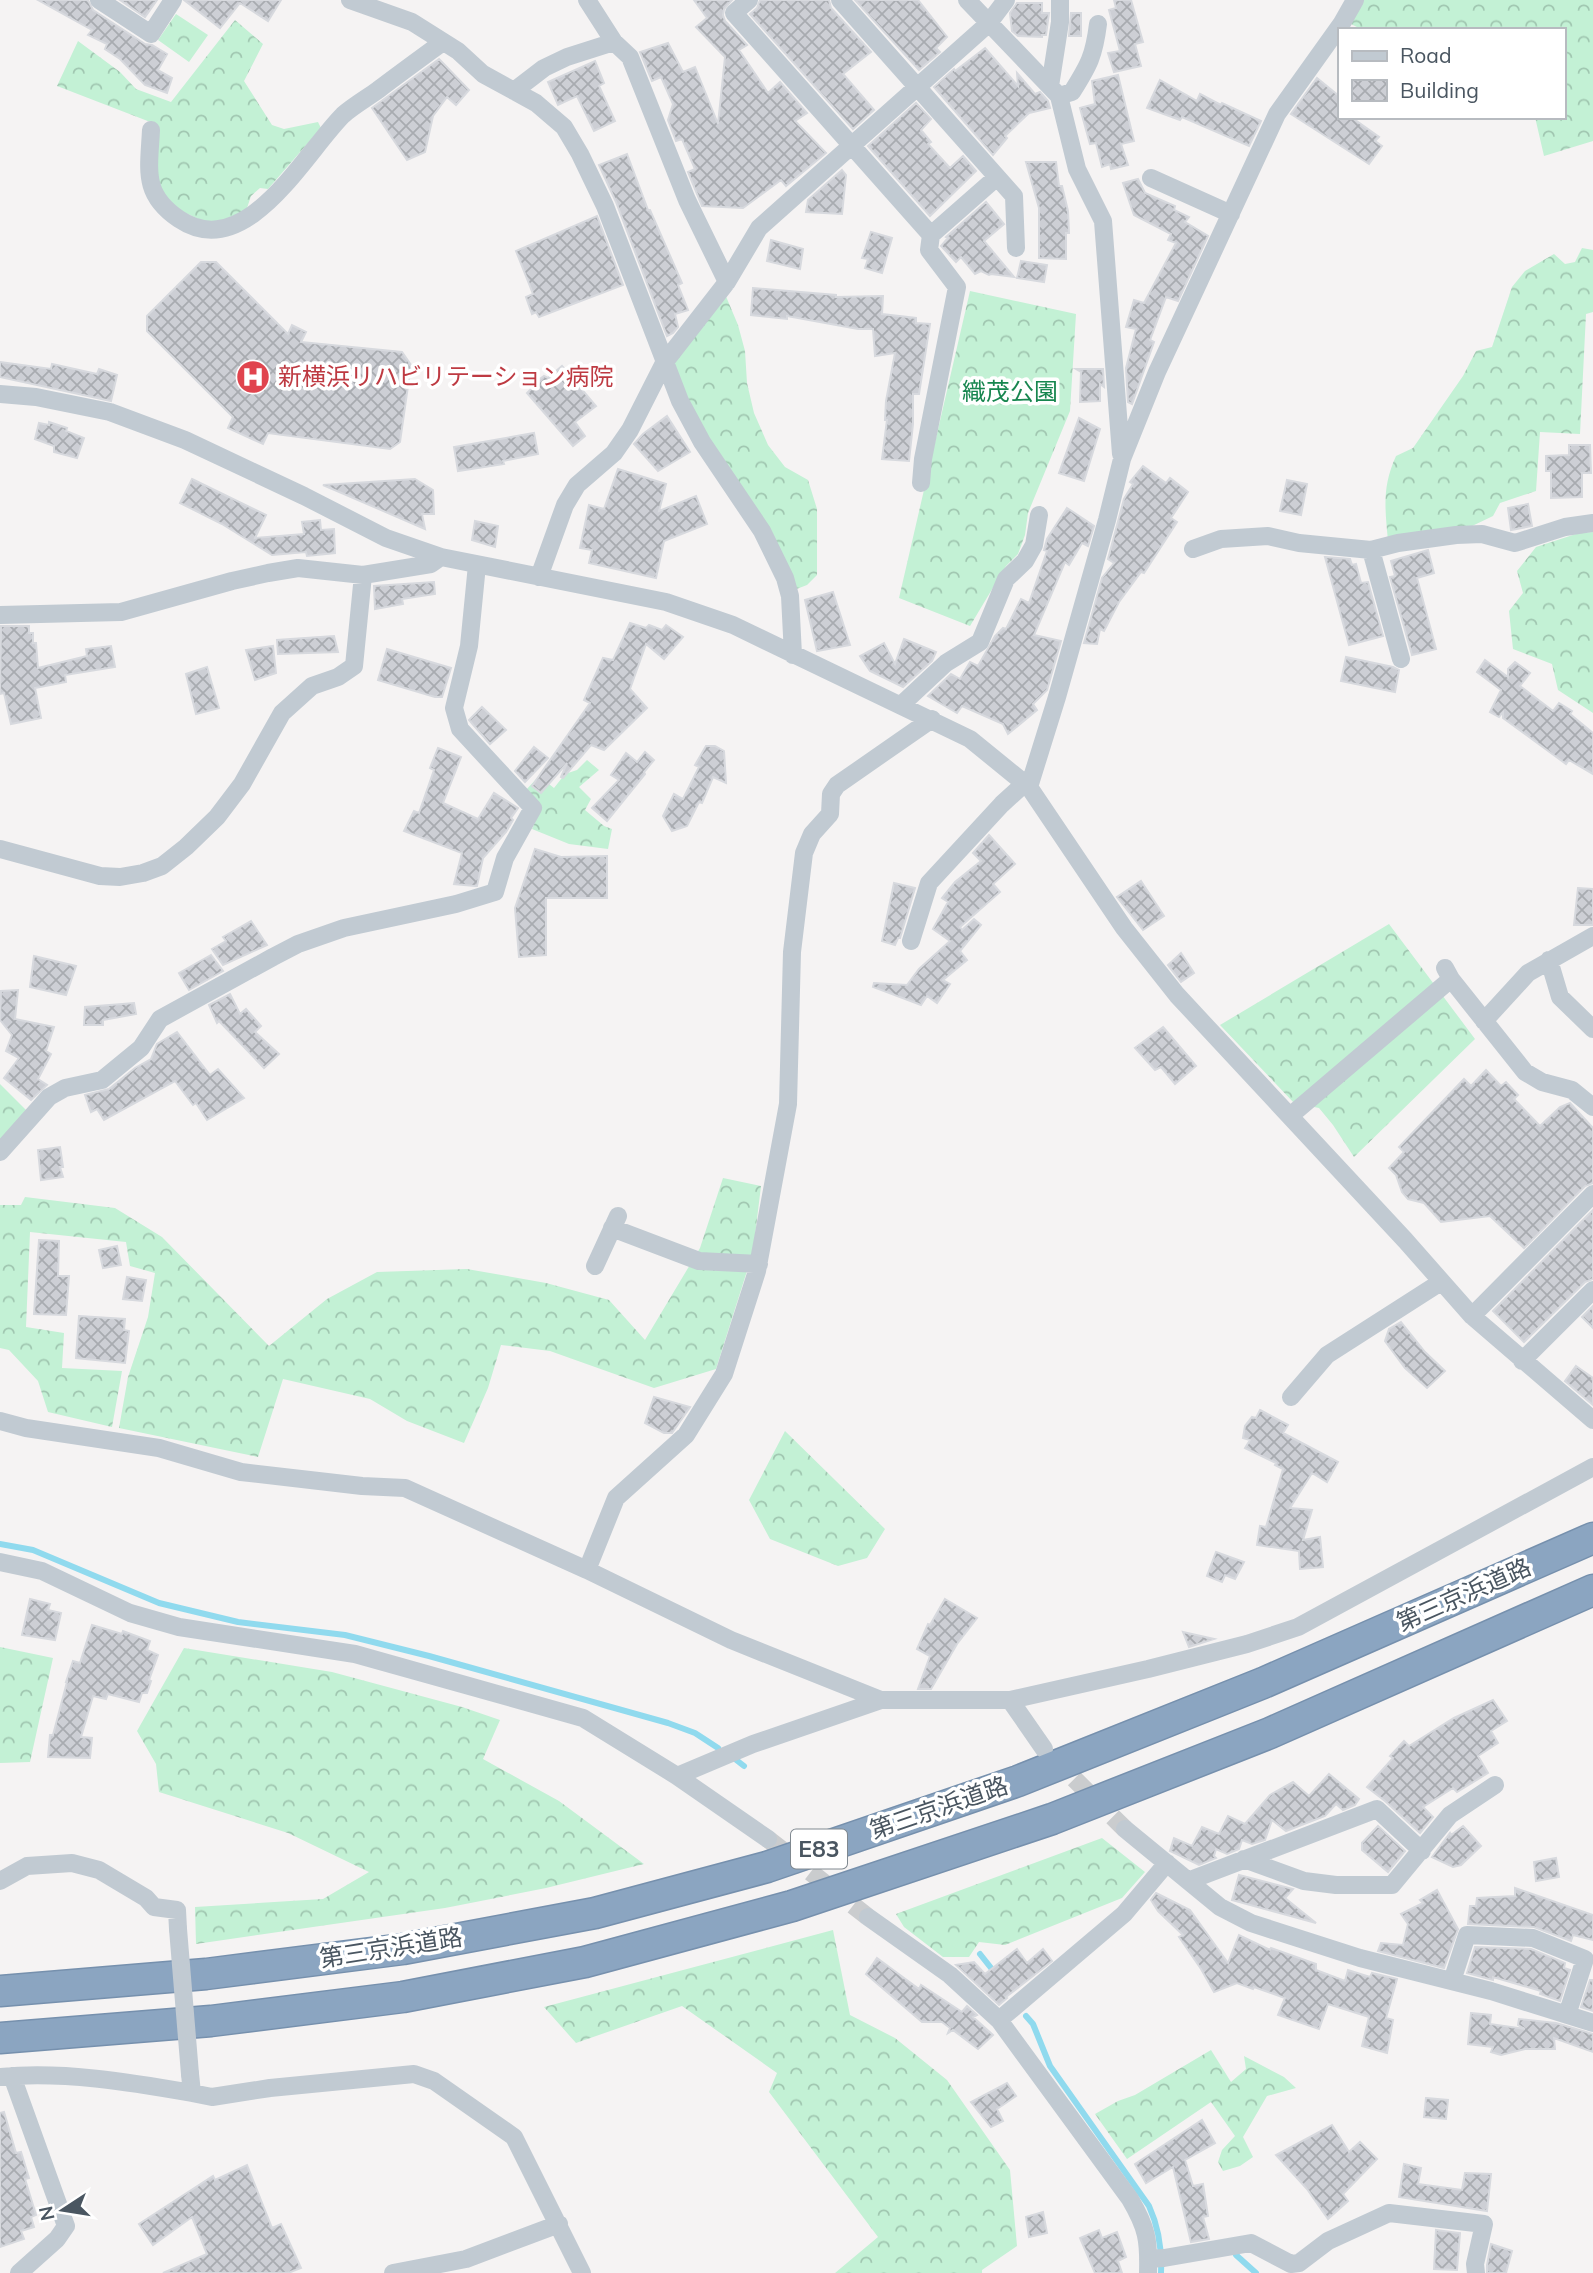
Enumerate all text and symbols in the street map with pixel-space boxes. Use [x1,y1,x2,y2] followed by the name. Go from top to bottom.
[1338,28,1565,119] legend
[1400,42,1451,68] text: Road
[1400,77,1479,103] text: Building
[234,358,272,396] hospital icon: 新横浜リハビリテーション病院
[278,361,614,391] place label: 新横浜リハビリテーション病院
[962,376,1058,406] park label: 織茂公園
[1392,1551,1535,1637] street label: 第三京浜道路
[866,1769,1012,1845] street label: 第三京浜道路
[791,1830,847,1868] road number: E83
[317,1921,464,1973] street label: 第三京浜道路
[28,2175,98,2245] north arrow
[33,2204,60,2223] text: N

